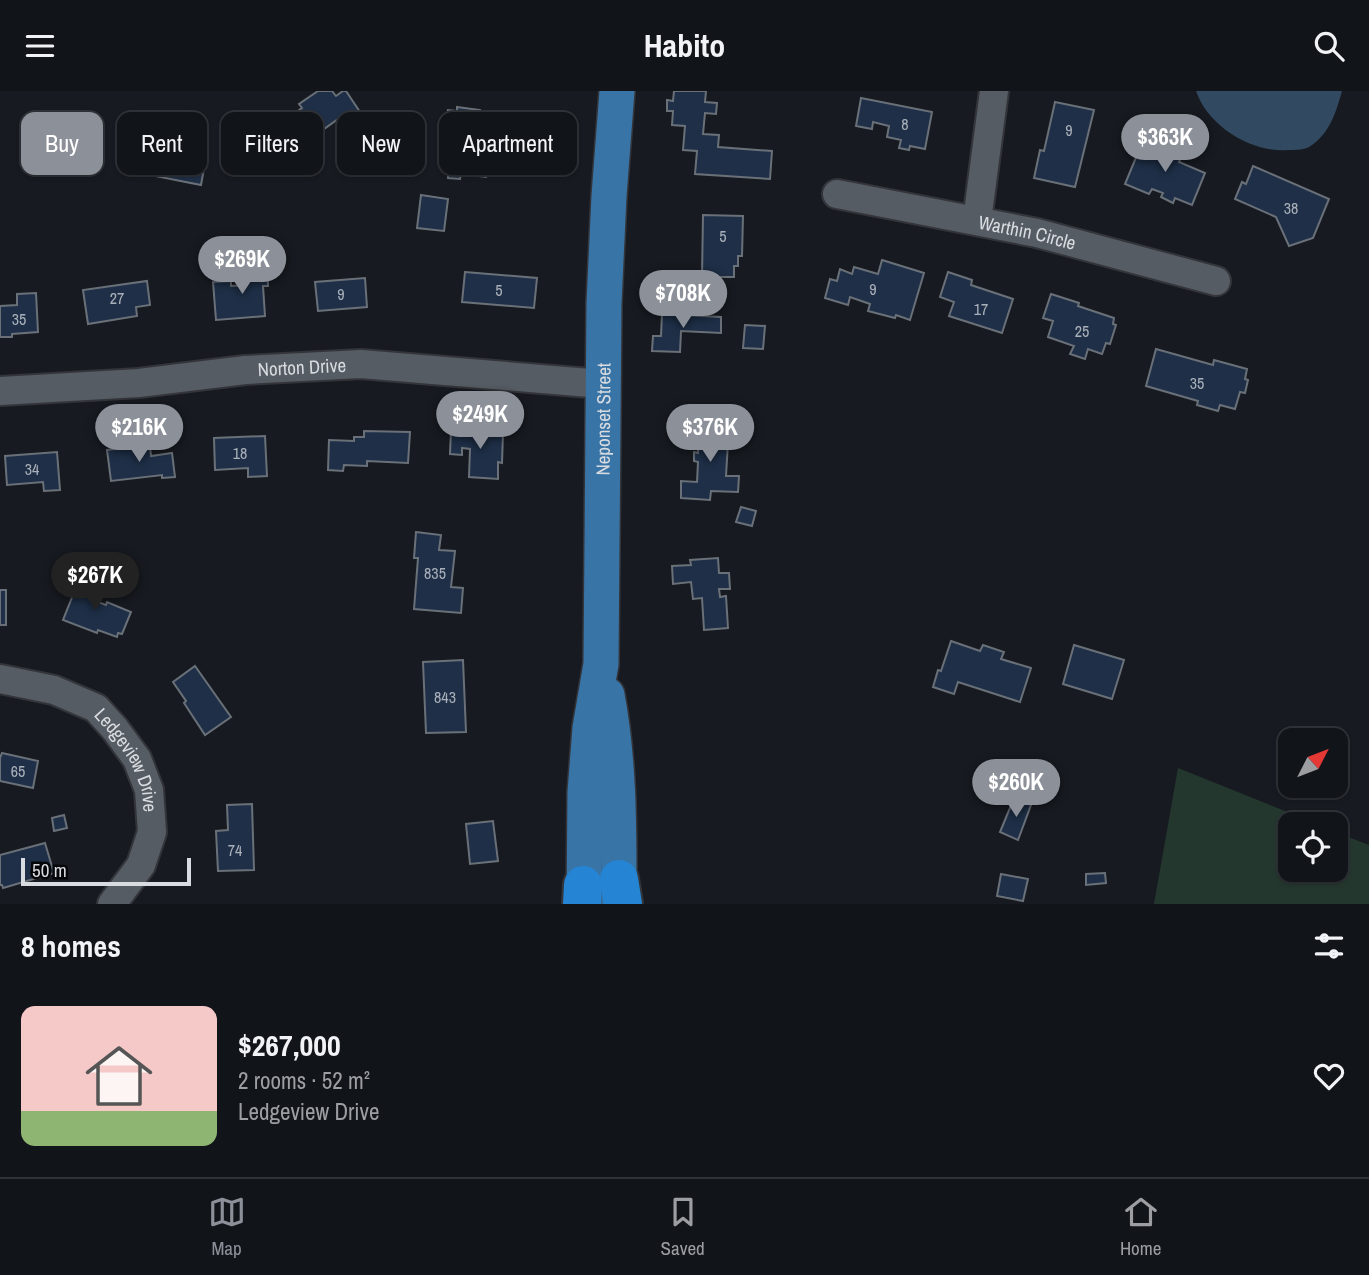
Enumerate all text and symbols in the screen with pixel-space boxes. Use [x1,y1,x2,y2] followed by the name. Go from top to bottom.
[644,24,725,67] text: Habito
[21,27,59,65] icon: menu
[1310,27,1348,65] icon: search
[21,112,103,175] chip: Buy
[117,112,207,175] chip: Rent
[221,112,323,175] chip: Filters
[337,112,425,175] chip: New
[439,112,577,175] chip: Apartment
[901,113,909,135] house number: 8
[1116,115,1214,174] pin: $363K
[1065,119,1073,141] house number: 9
[1137,121,1193,152] text: $363K
[1284,197,1298,219] house number: 38
[976,209,1079,256] street label: Warthin Circle
[719,225,727,247] house number: 5
[193,237,291,296] pin: $269K
[214,243,270,274] text: $269K
[634,271,732,330] pin: $708K
[655,277,711,308] text: $708K
[869,278,877,300] house number: 9
[495,279,503,301] house number: 5
[337,283,345,305] house number: 9
[110,287,124,309] house number: 27
[974,298,988,320] house number: 17
[12,308,26,330] house number: 35
[1075,320,1089,342] house number: 25
[257,352,347,382] street label: Norton Drive
[590,362,617,476] street label: Neponset Street
[1190,372,1204,394] house number: 35
[431,391,529,451] pin: $249K
[452,398,508,429] text: $249K
[90,405,188,464] pin: $216K
[661,405,759,464] pin: $376K
[111,411,167,442] text: $216K
[682,411,738,442] text: $376K
[233,442,247,464] house number: 18
[25,458,39,480] house number: 34
[46,553,144,612] pin: $267K
[67,559,123,590] text: $267K
[424,562,446,584] house number: 835
[434,686,456,708] house number: 843
[89,702,164,813] street label: Ledgeview Drive
[1278,728,1348,798] north arrow
[1278,728,1348,882] map controls
[967,759,1065,819] pin: $260K
[11,760,25,782] house number: 65
[988,766,1044,797] text: $260K
[1278,812,1348,882] button: locate
[228,839,242,861] house number: 74
[21,855,191,887] scale bar
[32,857,67,883] text: 50 m
[21,926,121,966] text: 8 homes
[1310,927,1348,965] icon: filters
[238,1025,341,1065] text: $267,000
[77,1034,161,1118] icon: home
[1310,1057,1348,1095] icon: heart
[238,1065,370,1096] text: 2 rooms · 52 m²
[238,1096,380,1127] text: Ledgeview Drive
[208,1193,246,1261] tab: Map
[661,1193,705,1261] tab: Saved
[1120,1193,1161,1261] tab: Home

